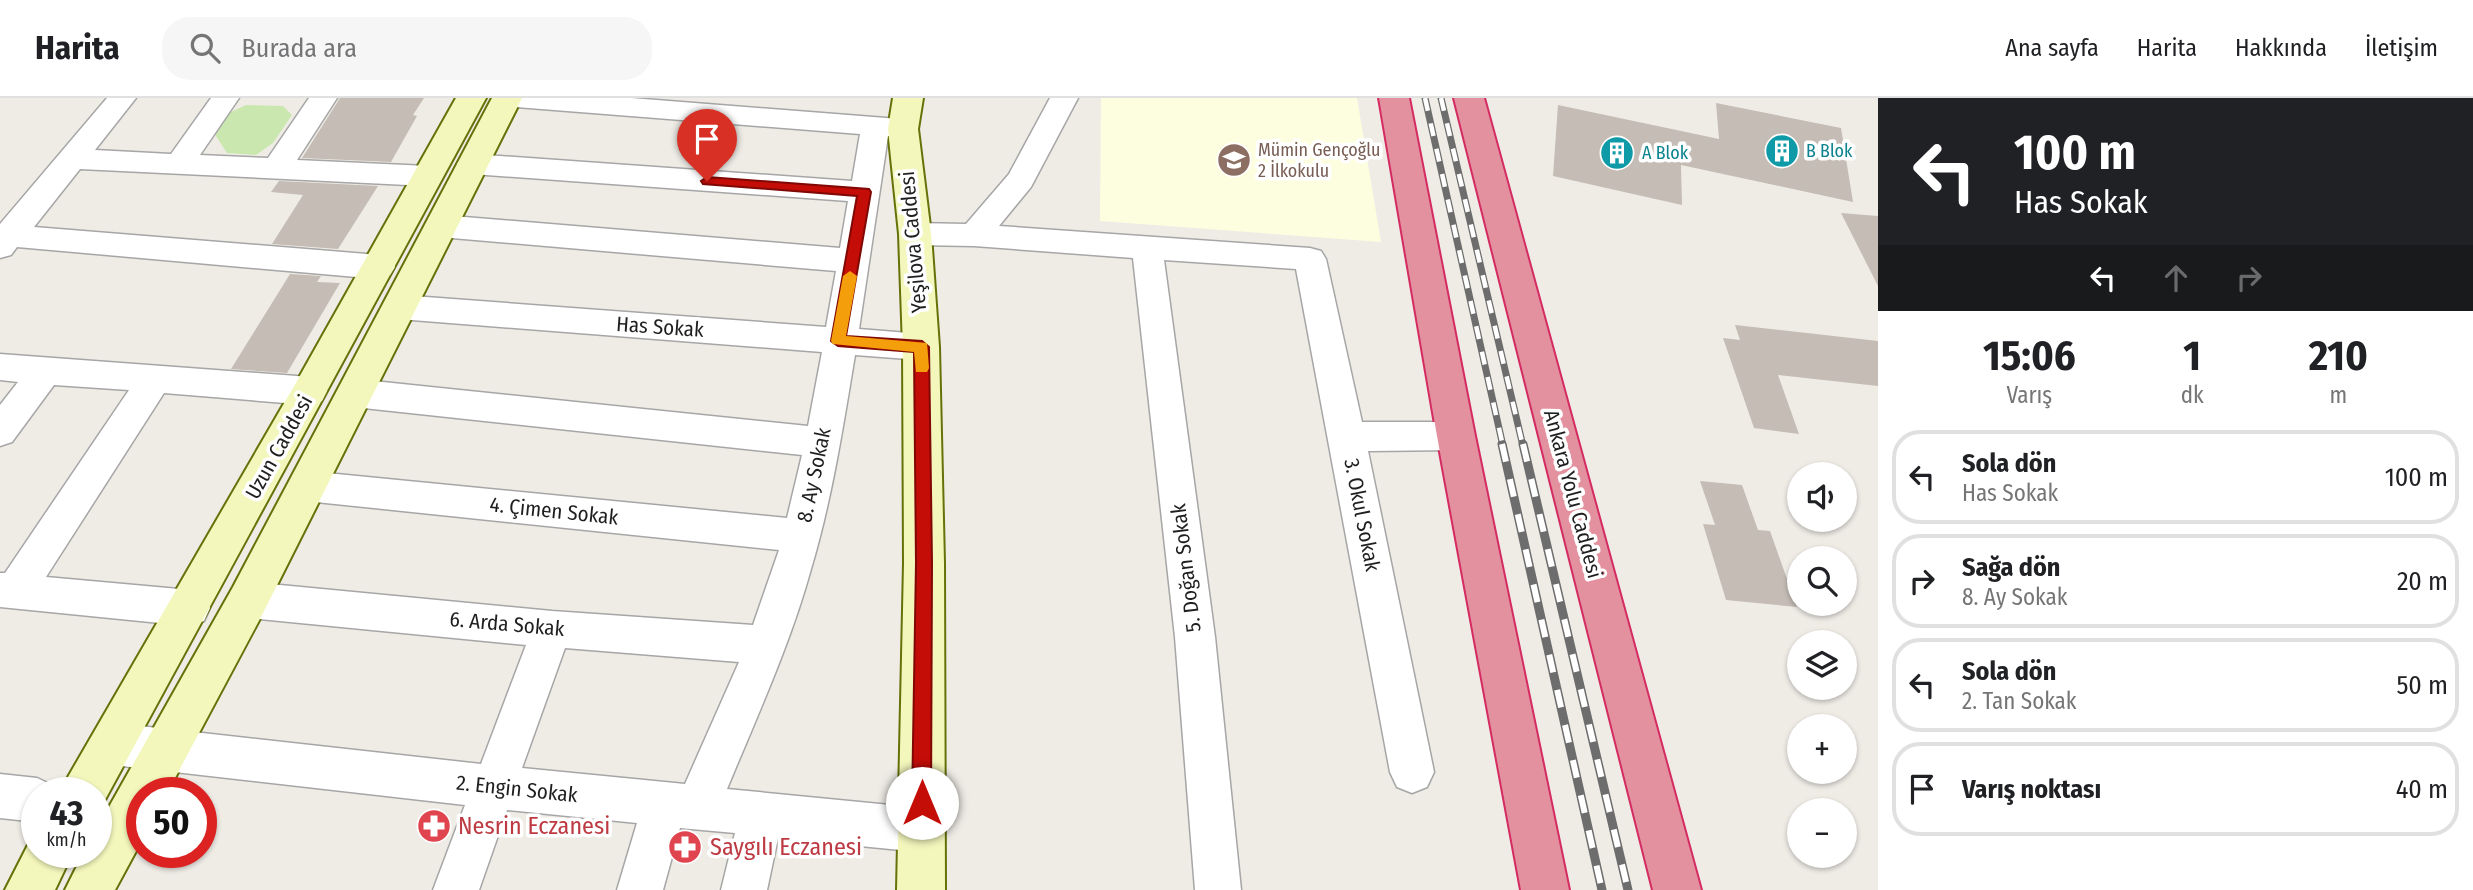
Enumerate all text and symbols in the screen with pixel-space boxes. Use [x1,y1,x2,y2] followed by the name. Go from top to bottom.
[162,17,652,80] search box
[35,28,120,68] text: Harita
[186,29,224,67] icon: search
[242,33,357,64] text: Burada ara
[2005,34,2099,62] text: Ana sayfa
[2137,34,2197,62] text: Harita
[2235,34,2327,62] text: Hakkında
[2365,34,2438,62] text: İletişim
[677,109,737,181] pin
[688,120,726,158] icon: arrive
[2014,123,2136,182] text: 100 m
[1899,126,1990,217] icon: left
[1763,132,1801,170] building icon: B Blok
[1598,134,1636,172] building icon: A Blok
[1258,139,1380,182] place label: Mümin Gençoğlu 2 İlkokulu
[1806,140,1853,162] place label: B Blok
[1215,141,1253,179] school or university icon: Mümin Gençoğlu 2 İlkokulu
[1642,142,1689,164] place label: A Blok
[894,170,932,314] street label: Yeşilova Caddesi
[2014,183,2148,221] text: Has Sokak
[2084,259,2122,297] icon: left
[2157,259,2195,297] icon: ahead
[2230,259,2268,297] icon: right
[615,311,705,343] street label: Has Sokak
[1983,331,2076,381] text: 15:06
[2183,331,2201,381] text: 1
[2309,331,2368,381] text: 210
[2006,381,2052,409] text: Varış
[2181,381,2204,409] text: dk
[2330,381,2347,409] text: m
[240,390,318,504] street label: Uzun Caddesi
[1538,407,1608,581] street label: Ankara Yolu Caddesi
[791,425,837,525] street label: 8. Ay Sokak
[1962,448,2056,479] text: Sola dön
[1338,456,1386,574] street label: 3. Okul Sokak
[1903,458,1941,496] icon: left
[1787,462,1857,868] map controls
[1787,462,1857,532] button: sound
[2385,462,2448,493] text: 100 m
[1962,479,2058,507] text: Has Sokak
[488,491,620,531] street label: 4. Çimen Sokak
[1165,502,1207,634] street label: 5. Doğan Sokak
[1787,546,1857,616] button: search
[1962,552,2061,583] text: Sağa dön
[1903,562,1941,600] icon: right
[2397,566,2448,597] text: 20 m
[1962,583,2067,611] text: 8. Ay Sokak
[449,606,566,642] street label: 6. Arda Sokak
[1787,630,1857,700] button: layers
[1962,656,2056,687] text: Sola dön
[1903,666,1941,704] icon: left
[2396,670,2448,701] text: 50 m
[1962,687,2077,715] text: 2. Tan Sokak
[1787,714,1857,784] button: +
[885,766,959,840] position arrow
[455,770,579,808] street label: 2. Engin Sokak
[1903,770,1941,808] icon: arrive
[1962,774,2101,805] text: Varış noktası
[2396,774,2448,805] text: 40 m
[126,777,217,868] speed limit sign: 50
[49,792,84,834] text: 43
[1787,798,1857,868] button: −
[415,807,453,845] pharmacy icon: Nesrin Eczanesi
[458,812,610,840] place label: Nesrin Eczanesi
[666,828,704,866] pharmacy icon: Saygılı Eczanesi
[46,829,87,851] text: km/h
[710,833,862,861] place label: Saygılı Eczanesi

